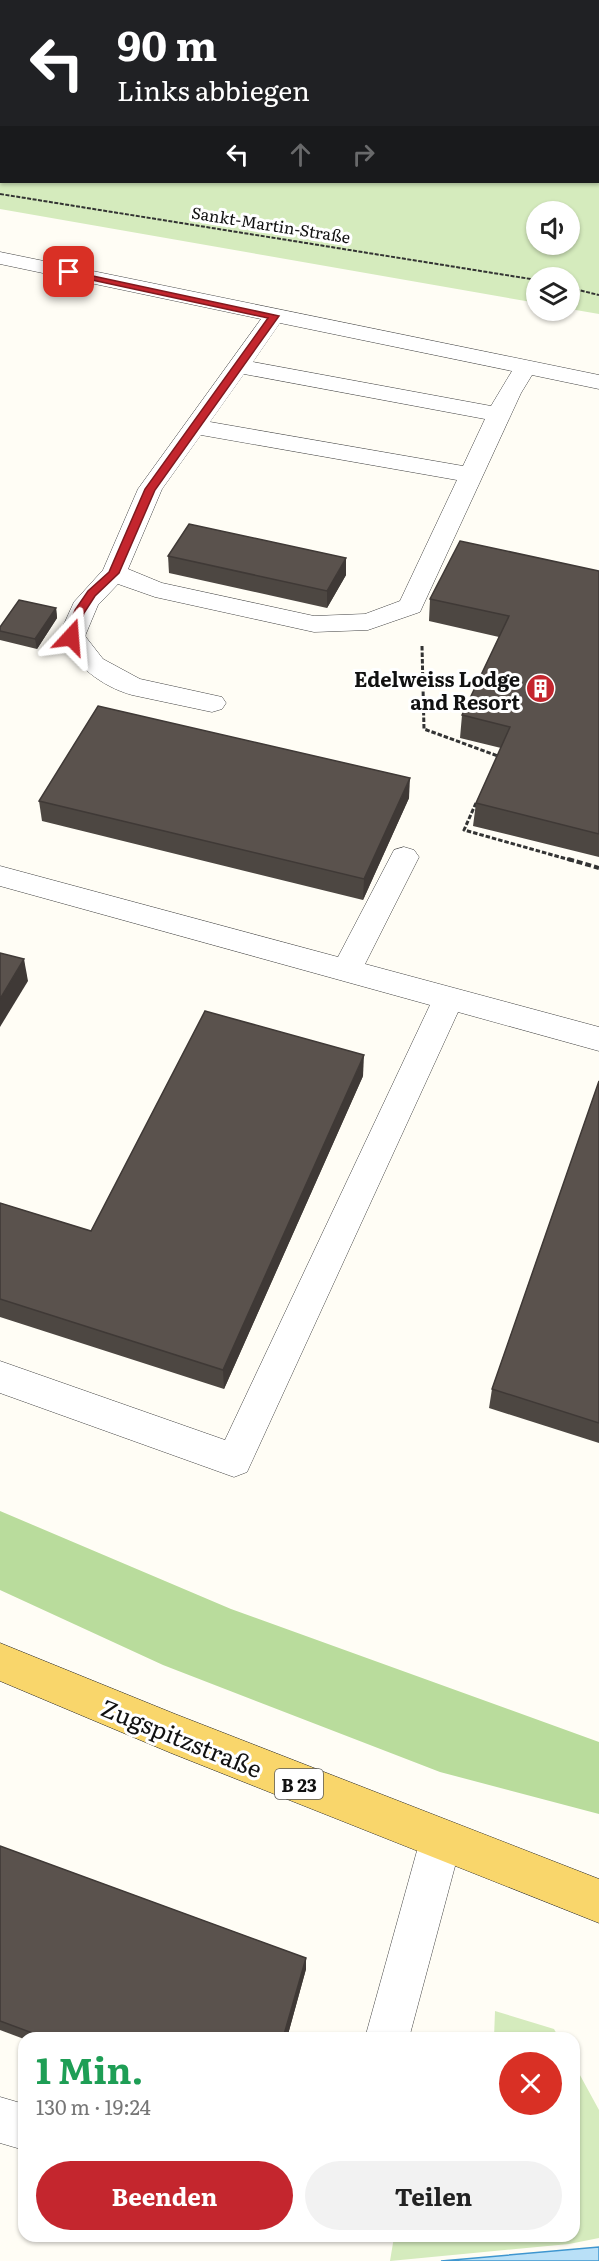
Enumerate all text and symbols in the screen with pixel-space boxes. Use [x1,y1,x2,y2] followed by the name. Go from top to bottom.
[117,12,217,74] text: 90 m
[18,24,96,102] icon: left
[117,69,310,109] text: Links abbiegen
[221,138,254,171] icon: left
[284,138,317,171] icon: ahead
[347,138,380,171] icon: right
[190,200,352,248] street label: Sankt-Martin-Straße
[526,201,580,321] map controls
[526,201,580,255] button: sound
[43,246,94,297] pin
[52,255,85,288] icon: arrive
[526,267,580,321] button: layers
[39,605,103,669] position arrow
[354,663,520,716] place label: Edelweiss Lodge and Resort
[525,673,557,705] building icon: Edelweiss Lodge and Resort
[96,1689,268,1785] street label: Zugspitzstraße
[275,1769,323,1799] road number: B 23
[36,2042,143,2095] text: 1 Min.
[499,2052,562,2115] button: close
[36,2091,151,2121] text: 130 m · 19:24
[36,2161,293,2230] button: Beenden
[305,2161,562,2230] button: Teilen

